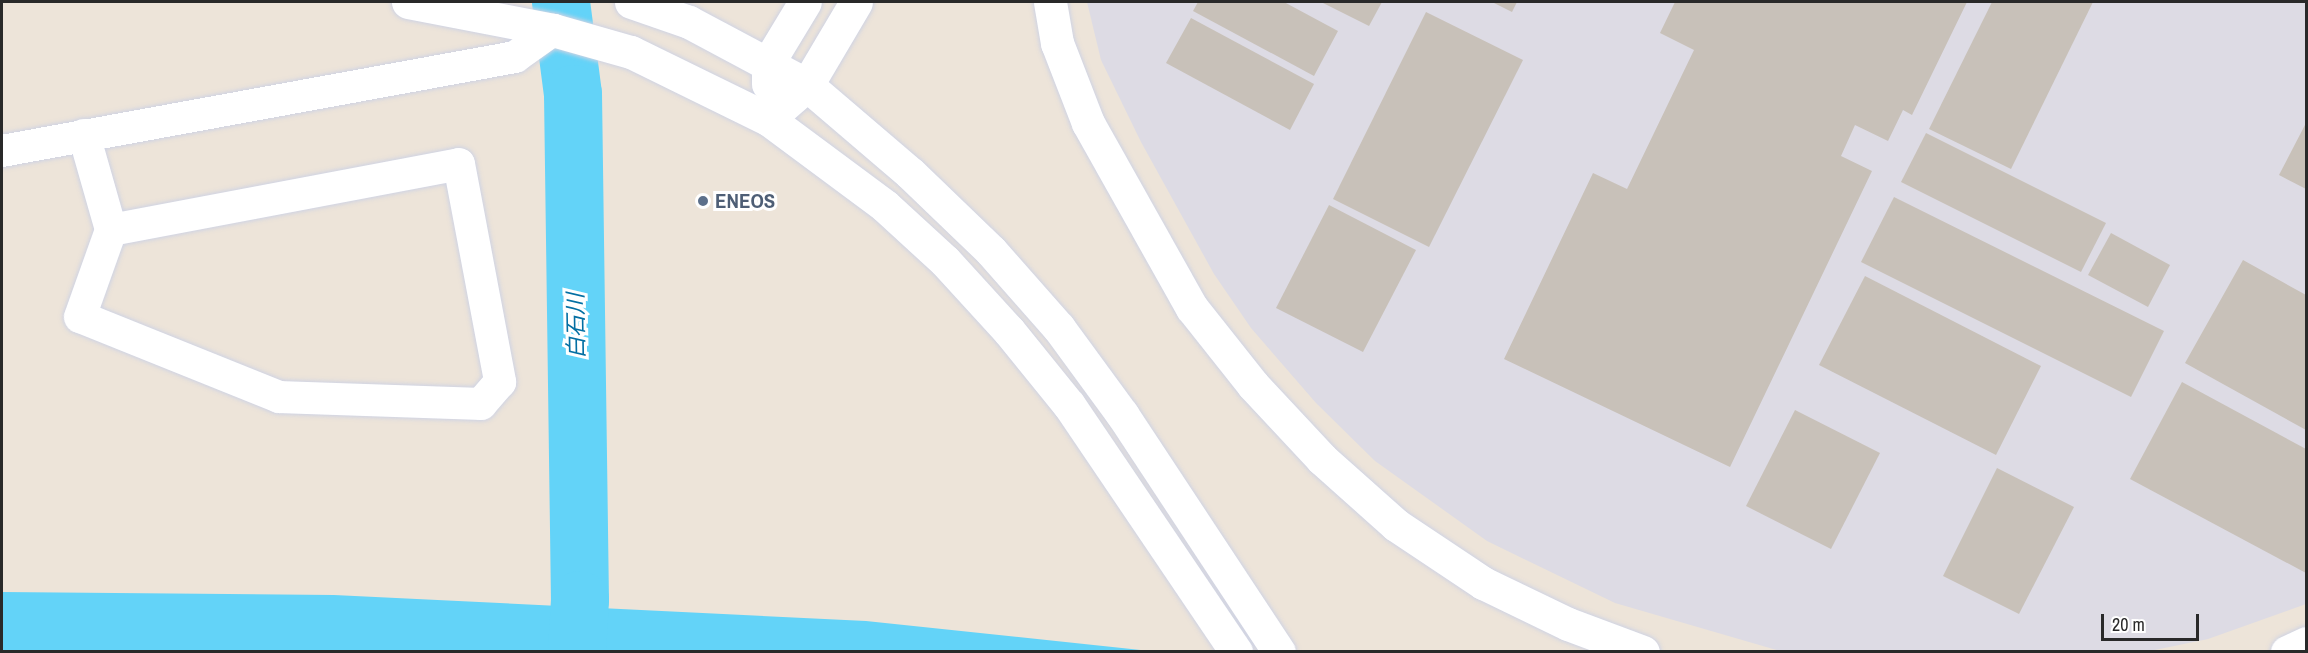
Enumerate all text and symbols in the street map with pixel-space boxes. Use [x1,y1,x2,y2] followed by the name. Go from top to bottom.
[715,188,775,214] place label: ENEOS
[696,194,710,208] marker: ENEOS
[562,293,590,359] water label: 白石川
[2104,602,2202,640] scale bar
[2112,612,2145,637] text: 20 m

